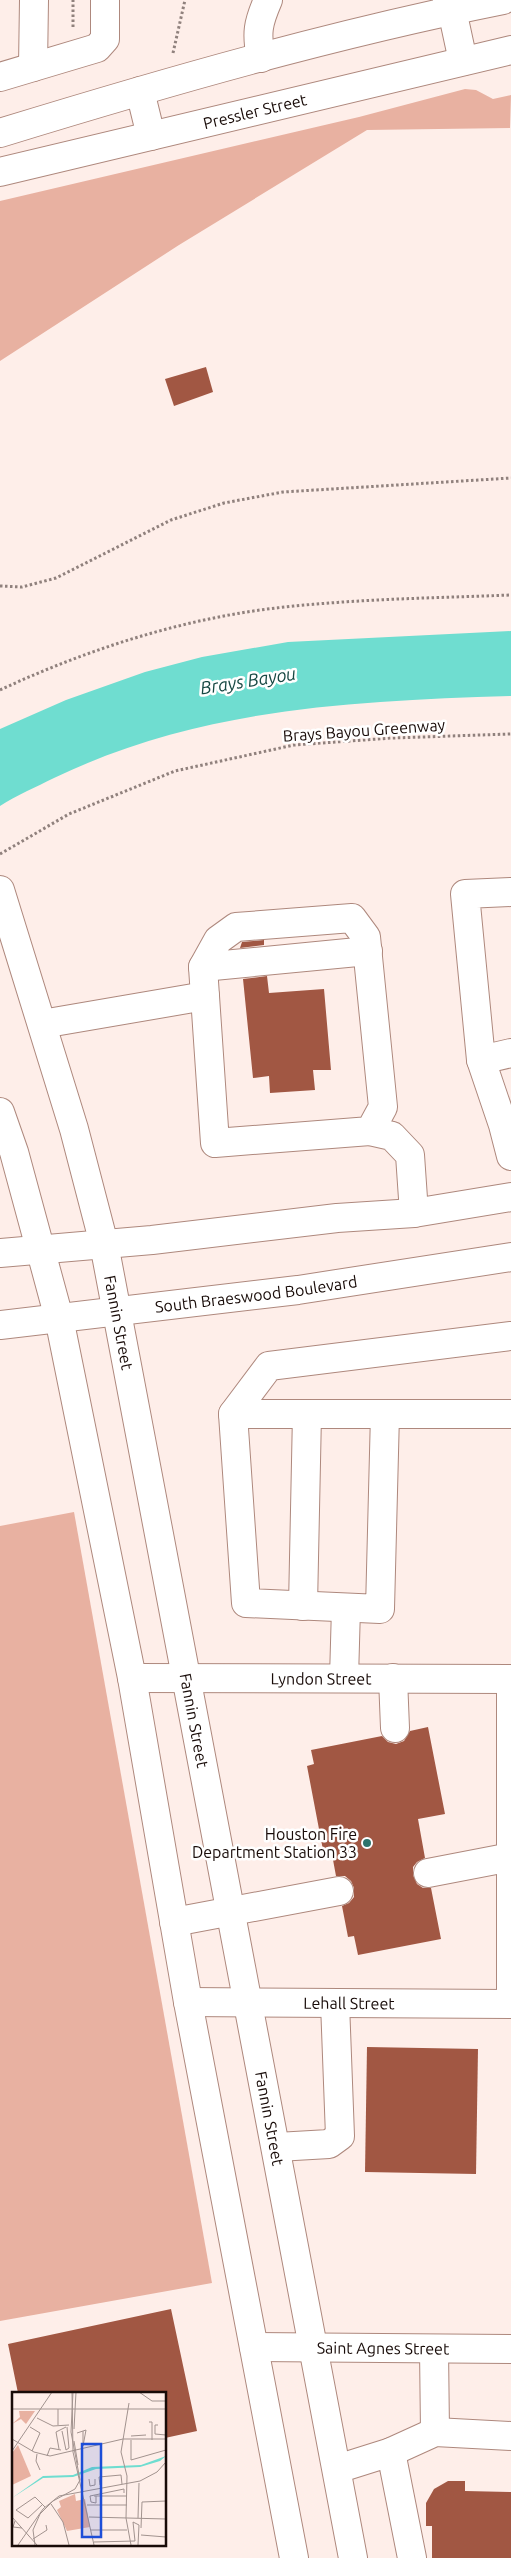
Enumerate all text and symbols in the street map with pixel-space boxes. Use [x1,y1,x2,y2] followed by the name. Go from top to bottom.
[201,90,309,132] street label: Pressler Street
[199,663,297,697] water label: Brays Bayou
[282,715,446,745] street label: Brays Bayou Greenway
[154,1272,358,1316] street label: South Braeswood Boulevard
[101,1274,137,1372] street label: Fannin Street
[270,1669,372,1688] street label: Lyndon Street
[177,1672,212,1770] street label: Fannin Street
[192,1825,357,1861] place label: Houston Fire Department Station 33
[361,1837,373,1849] marker: Houston Fire Department Station 33
[303,1994,395,2012] street label: Lehall Street
[252,2070,288,2168] street label: Fannin Street
[317,2338,450,2358] street label: Saint Agnes Street
[12,2392,166,2546] inset map

